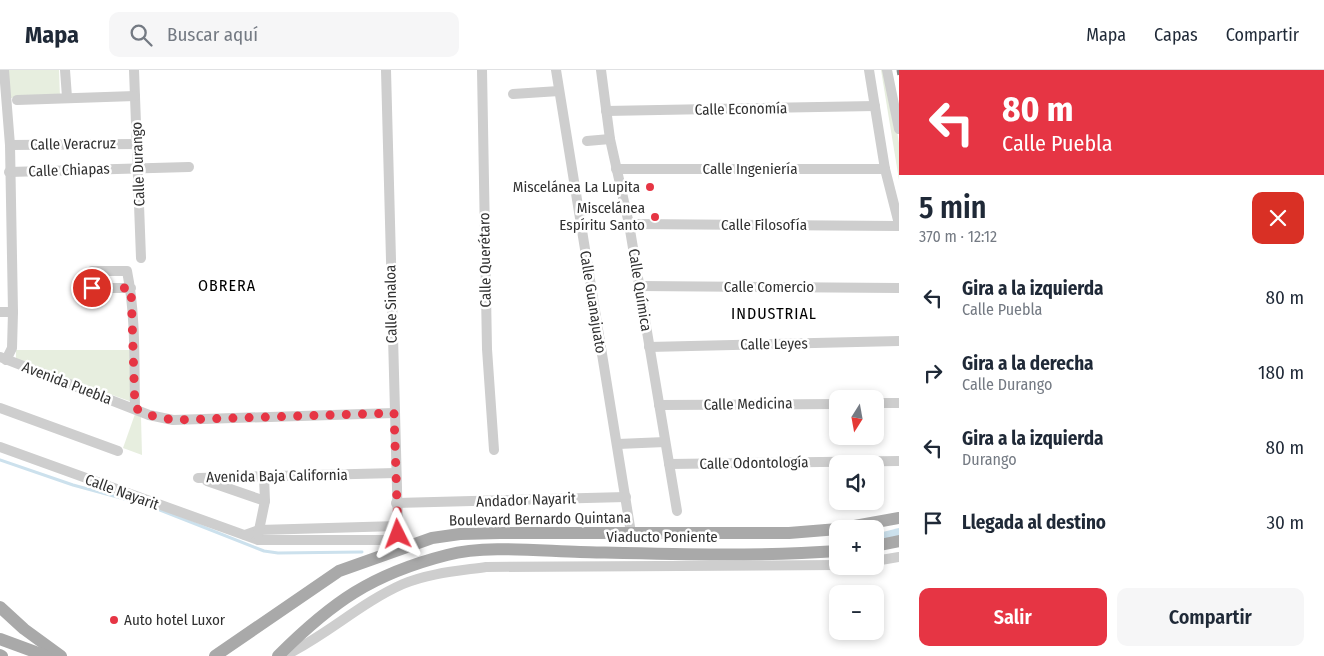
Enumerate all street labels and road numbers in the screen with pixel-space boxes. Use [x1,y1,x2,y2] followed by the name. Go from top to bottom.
[695,99,787,119] street label: Calle Economía
[128,121,148,207] street label: Calle Durango
[30,134,116,154] street label: Calle Veracruz
[28,160,110,180] street label: Calle Chiapas
[703,160,797,178] street label: Calle Ingeniería
[475,212,495,308] street label: Calle Querétaro
[721,216,807,234] street label: Calle Filosofía
[625,247,655,333] street label: Calle Química
[576,249,610,355] street label: Calle Guanajuato
[381,264,401,344] street label: Calle Sinaloa
[724,278,814,296] street label: Calle Comercio
[740,334,808,354] street label: Calle Leyes
[20,358,114,408] street label: Avenida Puebla
[703,394,793,414] street label: Calle Medicina
[699,453,809,473] street label: Calle Odontología
[206,466,348,486] street label: Avenida Baja California
[83,470,162,514] street label: Calle Nayarit
[476,489,576,511] street label: Andador Nayarit
[449,508,631,530] street label: Boulevard Bernardo Quintana
[606,528,718,546] street label: Viaducto Poniente

